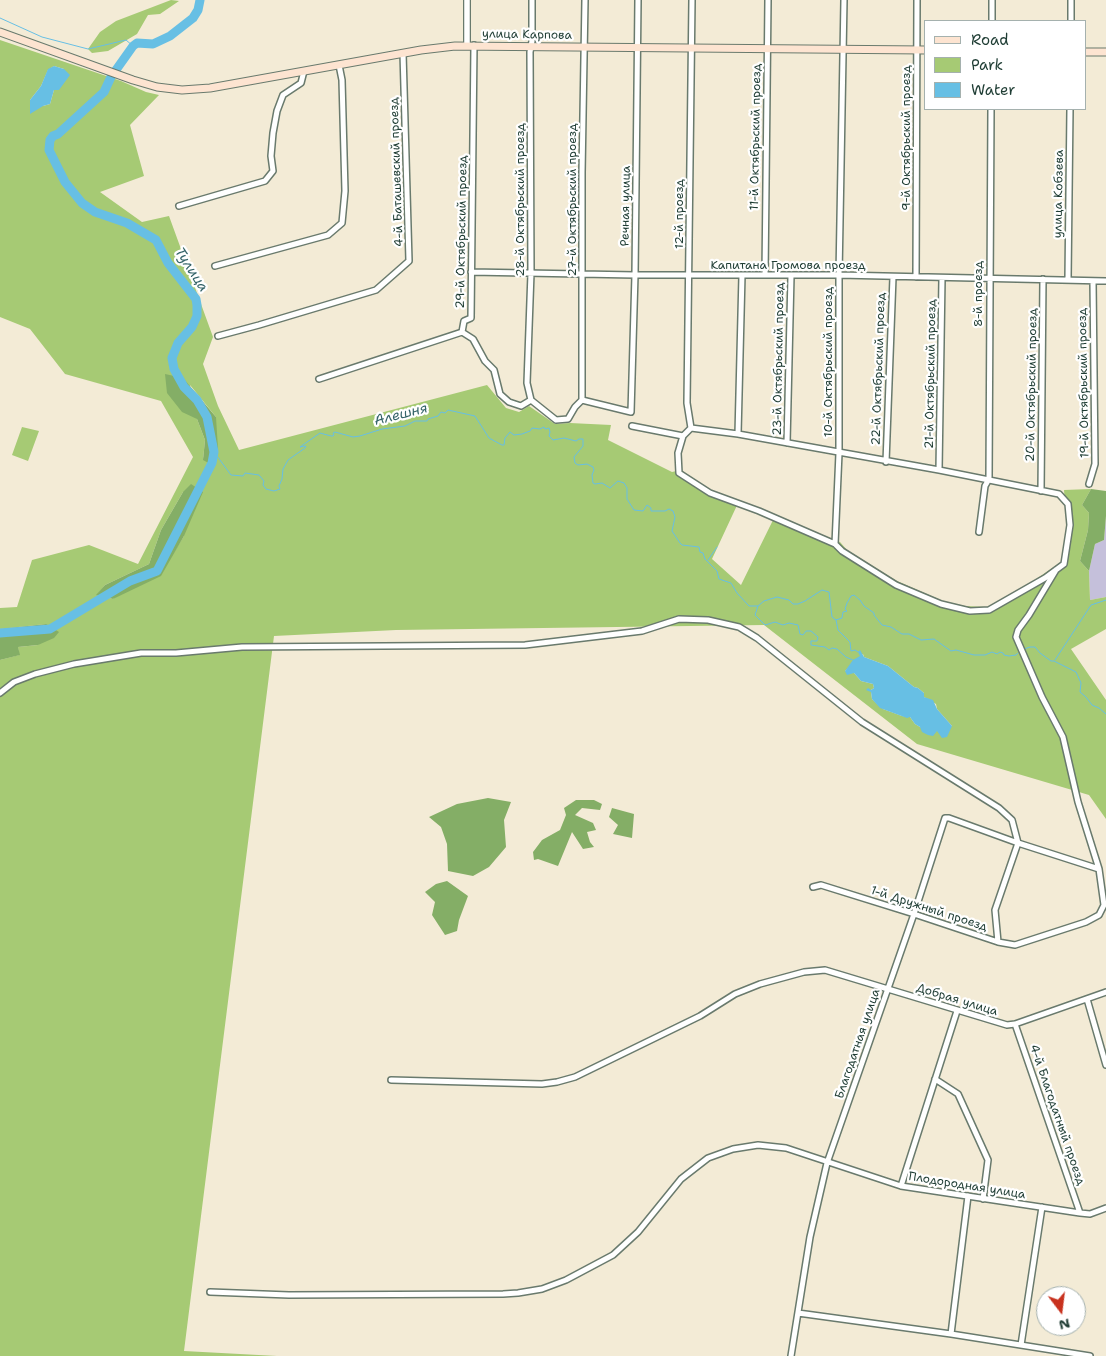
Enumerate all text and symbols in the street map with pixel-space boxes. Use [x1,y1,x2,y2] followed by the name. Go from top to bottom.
[924,20,1086,110] legend
[482,27,572,43] street label: улица Карпова
[971,30,1009,50] text: Road
[971,55,1003,75] text: Park
[748,63,764,211] street label: 11-й Октябрьский проезд
[900,65,914,211] street label: 9-й Октябрьский проезд
[971,80,1015,100] text: Water
[387,97,407,247] street label: 4-й Баташевский проезд
[514,123,528,277] street label: 28-й Октябрьский проезд
[566,123,580,277] street label: 27-й Октябрьский проезд
[1051,150,1067,238] street label: улица Кобзева
[453,155,471,309] street label: 29-й Октябрьский проезд
[618,165,634,247] street label: Речная улица
[673,179,687,249] street label: 12-й проезд
[171,245,211,295] water label: Тулица
[710,259,866,273] street label: Капитана Громова проезд
[972,261,986,327] street label: 8-й проезд
[770,282,788,436] street label: 23-й Октябрьский проезд
[822,287,836,437] street label: 10-й Октябрьский проезд
[869,292,889,446] street label: 22-й Октябрьский проезд
[922,299,940,449] street label: 21-й Октябрьский проезд
[1023,308,1041,462] street label: 20-й Октябрьский проезд
[1075,308,1093,458] street label: 19-й Октябрьский проезд
[373,400,429,430] water label: Алешня
[869,883,989,935] street label: 1-й Дружный проезд
[914,981,1000,1019] street label: Добрая улица
[832,987,884,1101] street label: Благодатная улица
[1026,1043,1088,1187] street label: 4-й Благодатный проезд
[907,1170,1027,1202] street label: Плодородная улица
[1036,1286,1086,1336] north arrow
[1057,1314,1072,1335] text: N

